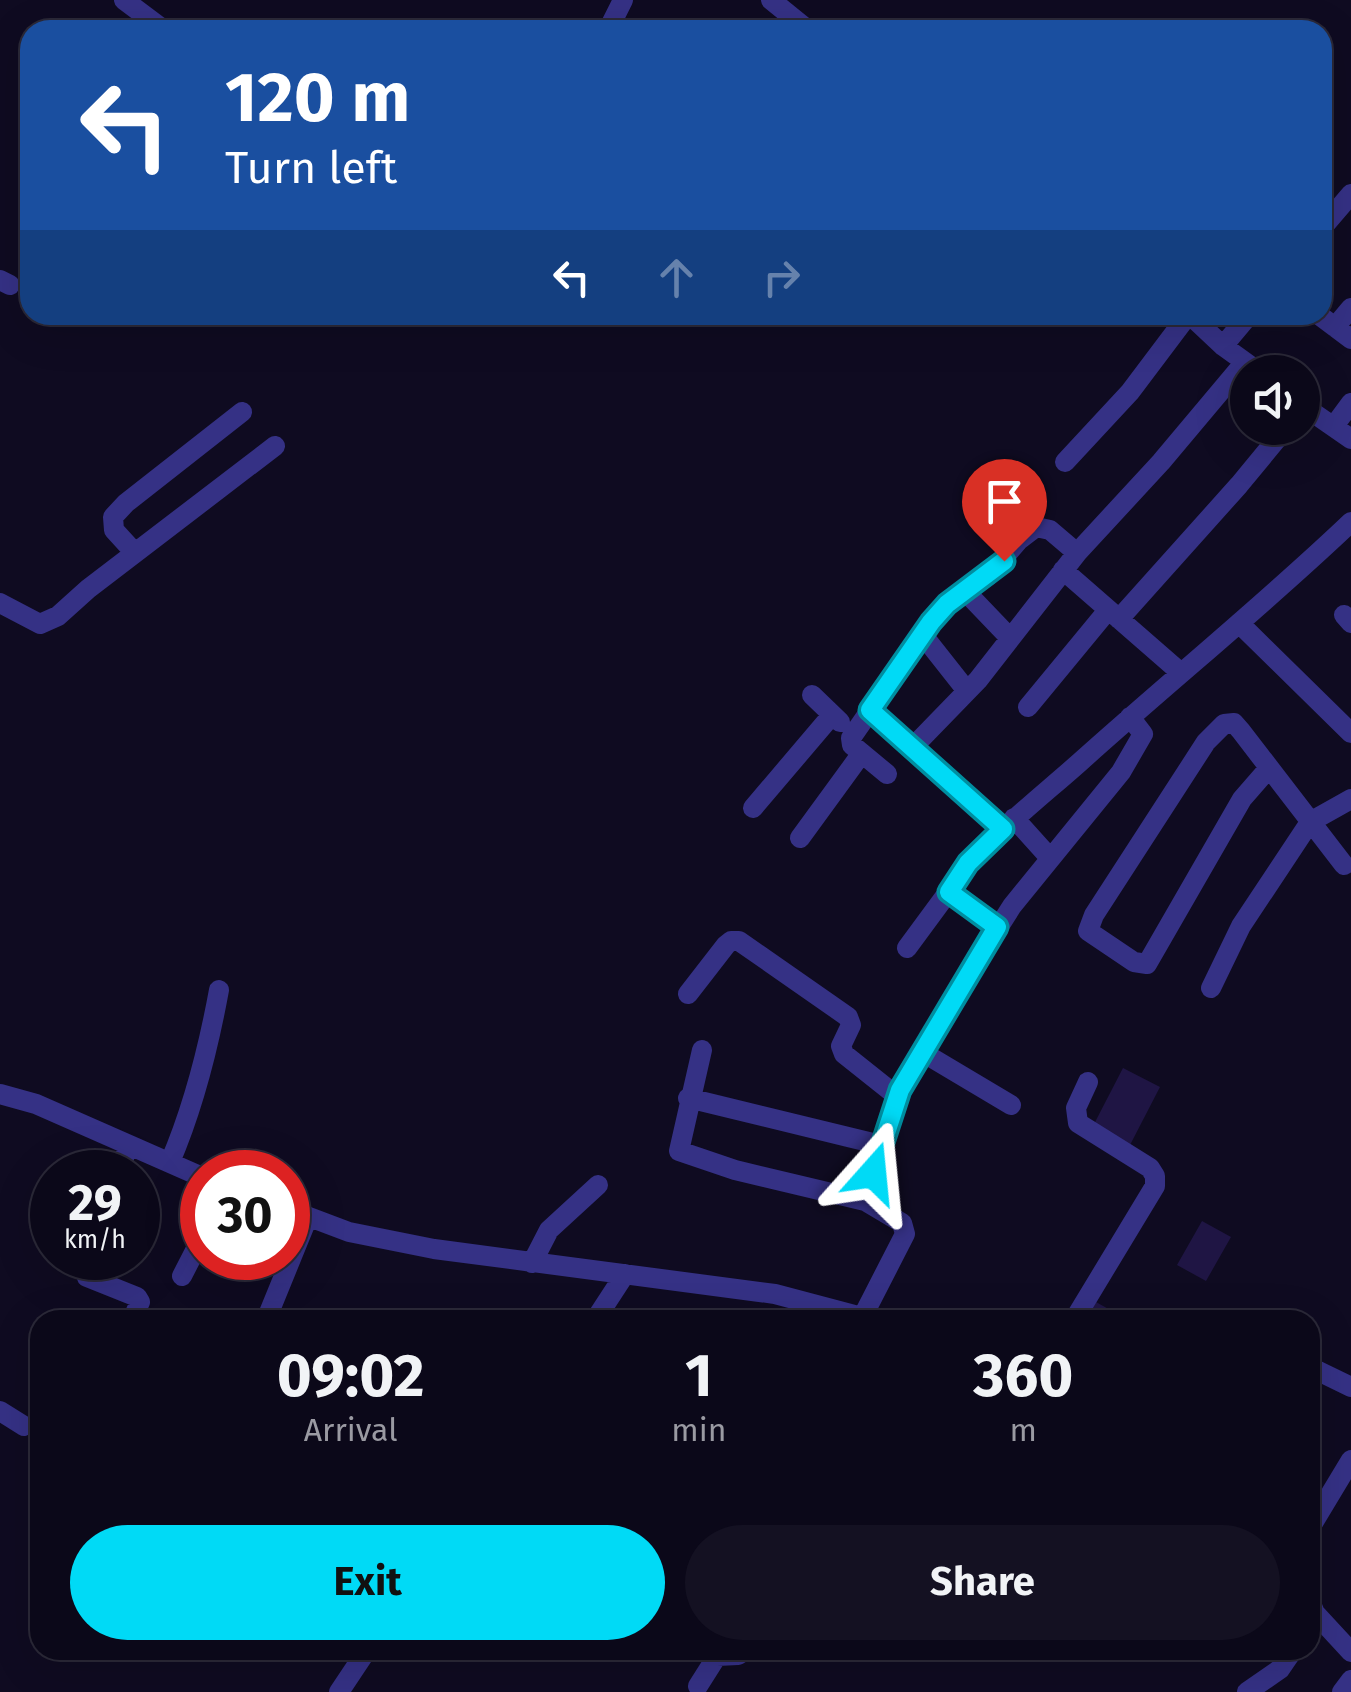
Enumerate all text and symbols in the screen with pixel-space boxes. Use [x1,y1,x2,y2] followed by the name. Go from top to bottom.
[225,56,410,140] text: 120 m
[60,60,190,190] icon: left
[225,141,397,195] text: Turn left
[544,250,599,305] icon: left
[649,250,704,305] icon: ahead
[754,250,809,305] icon: right
[1230,355,1320,445] map controls
[1230,355,1320,445] button: sound
[962,459,1047,562] pin
[977,474,1032,529] icon: arrive
[821,1121,925,1225] position arrow
[180,1150,310,1280] speed limit sign: 30
[68,1173,122,1233] text: 29
[64,1225,126,1255] text: km/h
[277,1340,425,1412] text: 09:02
[685,1340,713,1412] text: 1
[973,1340,1073,1412] text: 360
[304,1411,398,1449] text: Arrival
[671,1411,727,1449] text: min
[1010,1411,1037,1449] text: m
[70,1525,665,1640] button: Exit
[685,1525,1280,1640] button: Share

